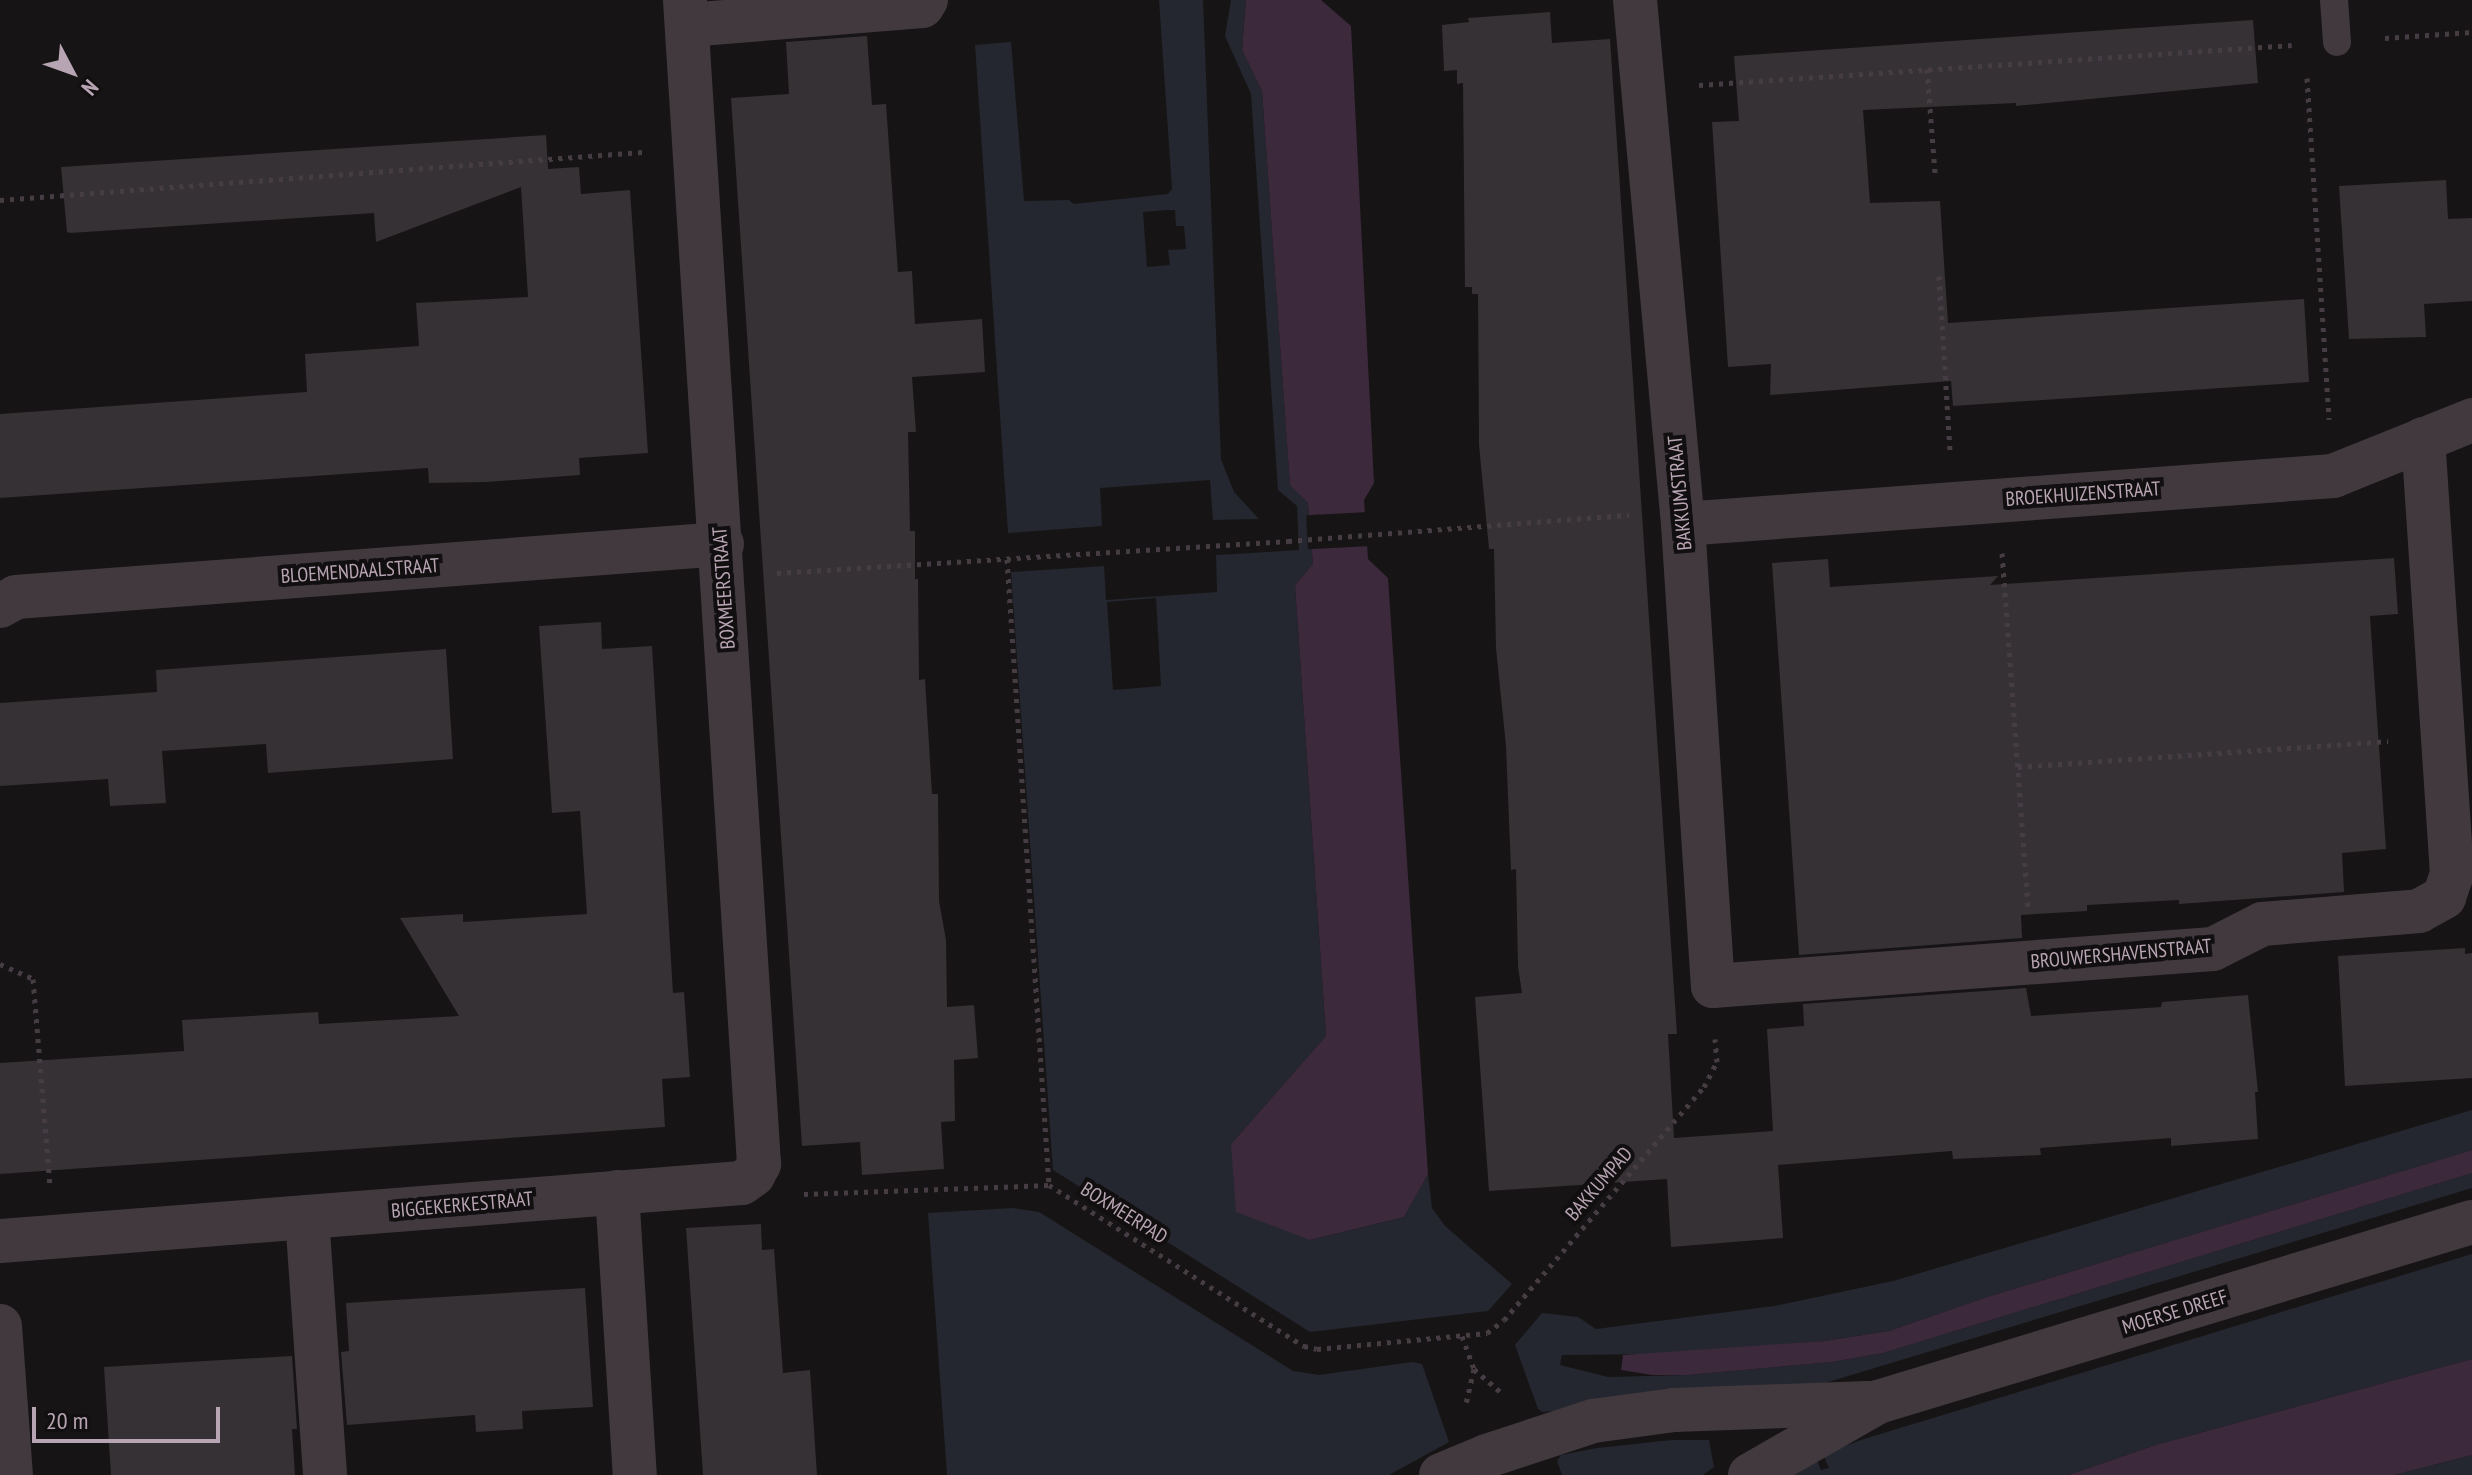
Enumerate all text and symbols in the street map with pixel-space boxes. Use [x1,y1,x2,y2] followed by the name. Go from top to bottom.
[32,32,112,112] north arrow
[76,74,105,101] text: N
[1663,435,1697,551] street label: BAKKUMSTRAAT
[2005,477,2161,511] street label: BROEKHUIZENSTRAAT
[708,526,740,650] street label: BOXMEERSTRAAT
[280,553,440,589] street label: BLOEMENDAALSTRAAT
[2030,934,2212,974] street label: BROUWERSHAVENSTRAAT
[1561,1142,1637,1226] street label: BAKKUMPAD
[1076,1177,1172,1249] street label: BOXMEERPAD
[390,1187,534,1223] street label: BIGGEKERKESTRAAT
[2119,1285,2231,1339] street label: MOERSE DREEF
[36,1391,224,1441] scale bar
[46,1405,88,1436] text: 20 m

